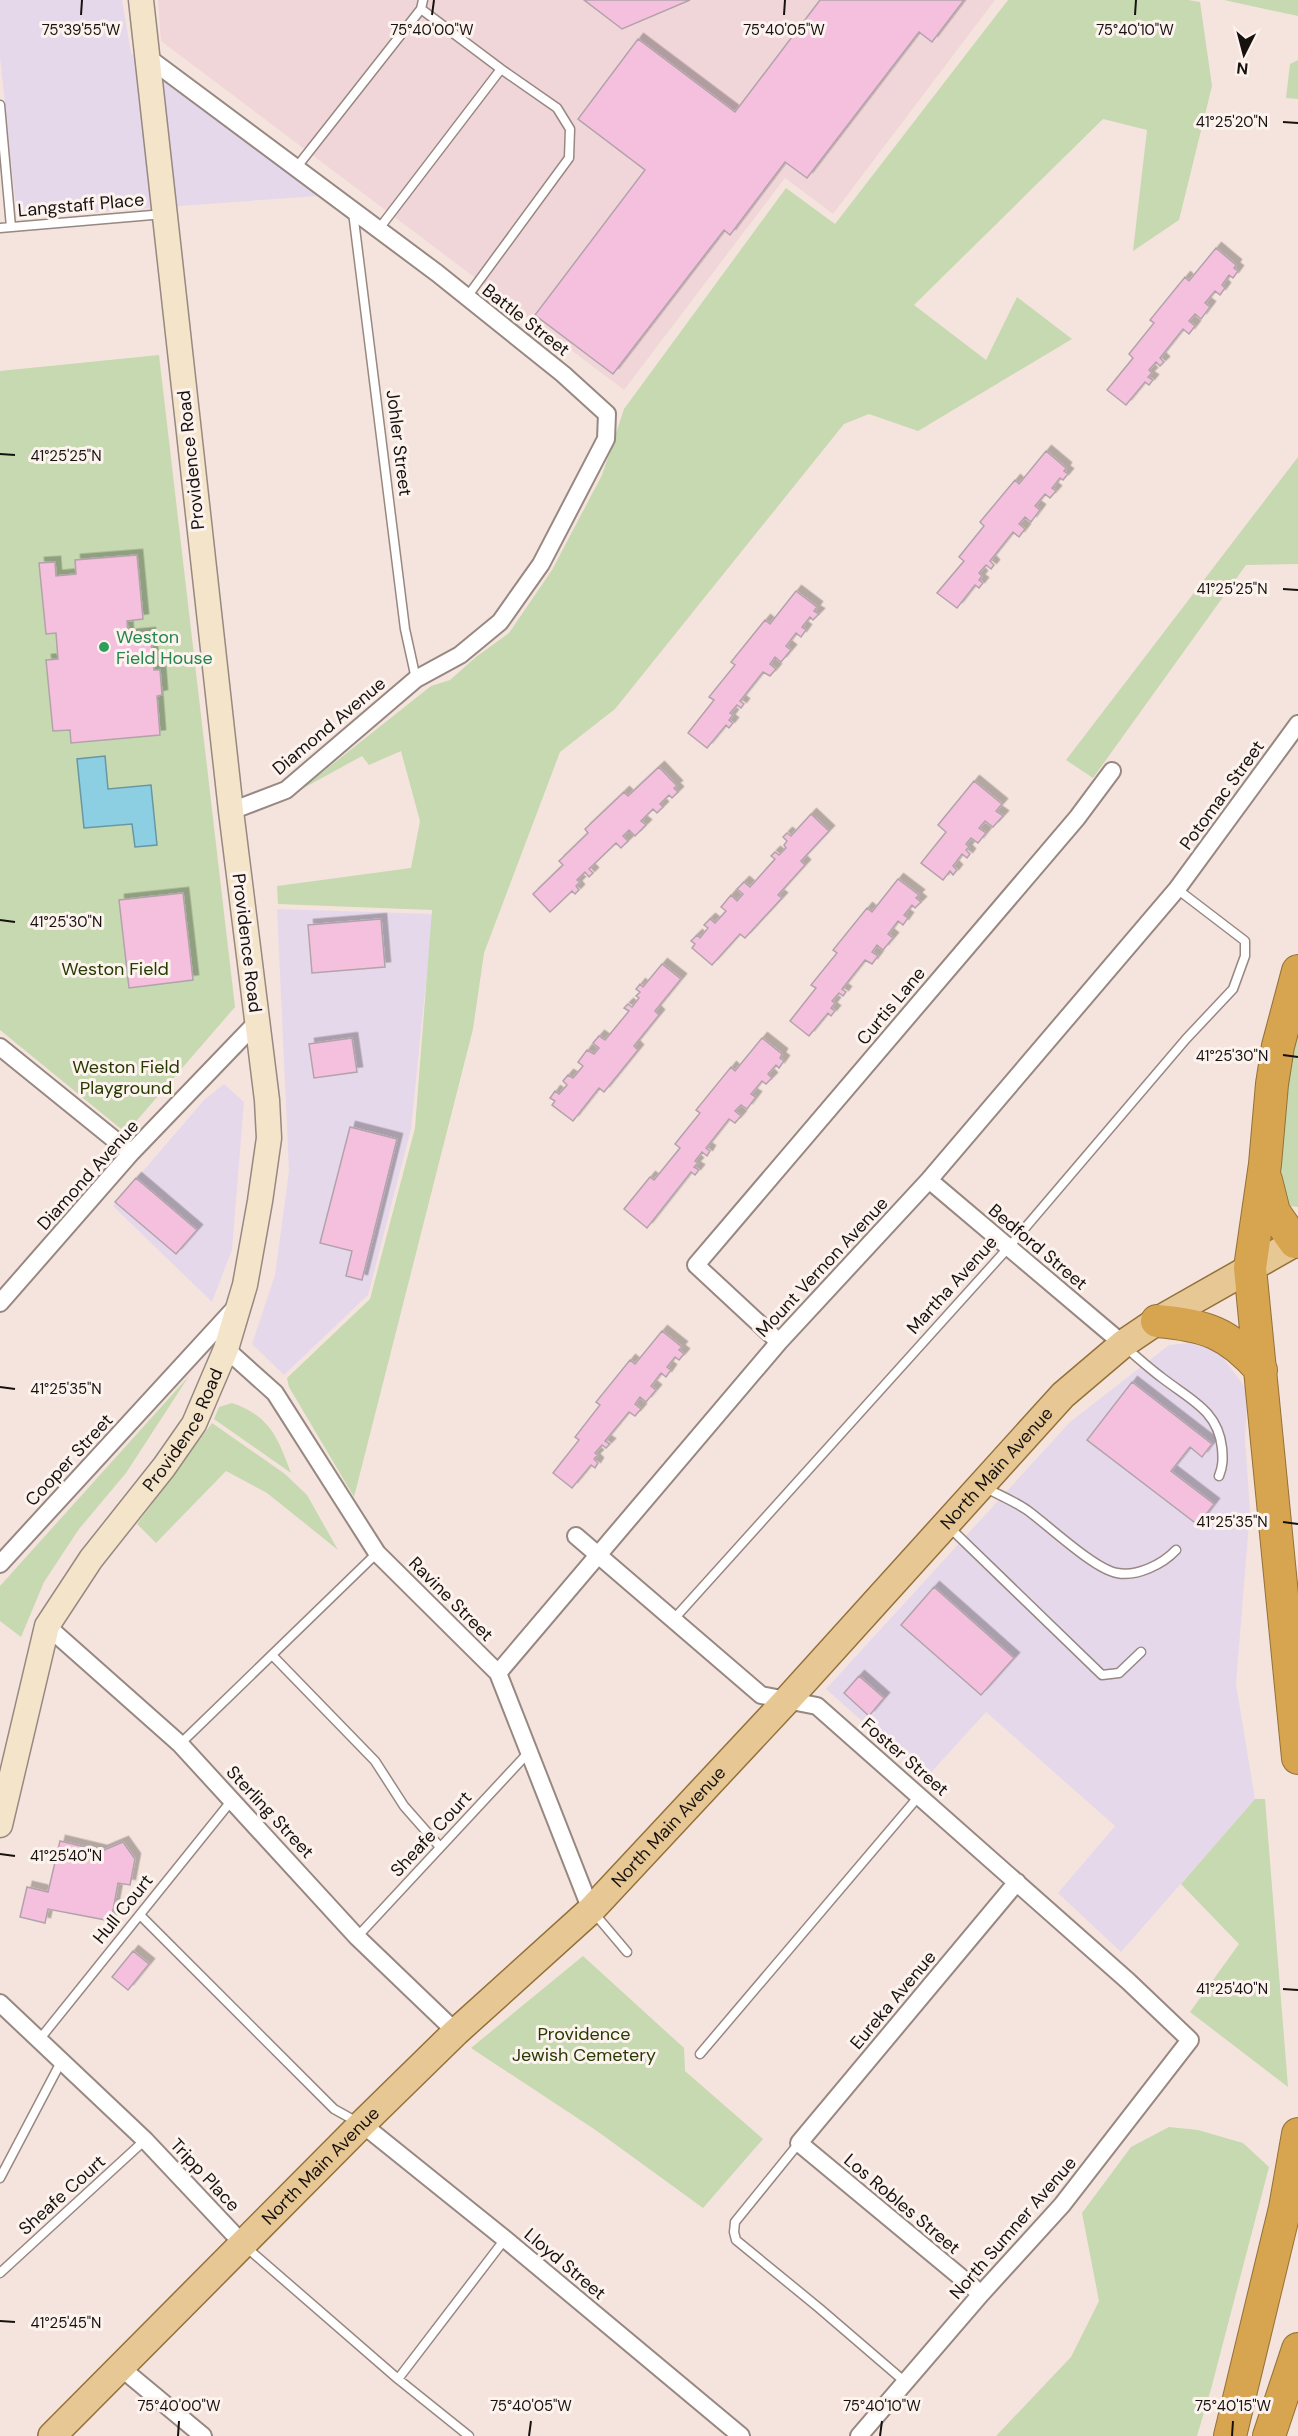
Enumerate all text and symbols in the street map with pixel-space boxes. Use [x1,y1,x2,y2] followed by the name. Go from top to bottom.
[42,20,121,40] text: 75°39'55"W
[390,20,474,40] text: 75°40'00"W
[743,20,825,40] text: 75°40'05"W
[1096,20,1174,40] text: 75°40'10"W
[1214,24,1274,84] north arrow
[1236,57,1249,79] text: N
[1196,112,1268,132] text: 41°25'20"N
[17,188,145,222] street label: Langstaff Place
[477,278,575,362] street label: Battle Street
[172,389,210,531] street label: Providence Road
[381,389,417,497] street label: Johler Street
[30,446,102,466] text: 41°25'25"N
[1196,579,1268,599] text: 41°25'25"N
[116,625,213,670] place label: Weston Field House
[97,640,111,654] marker: Weston Field House
[267,672,391,780] street label: Diamond Avenue
[1174,736,1270,854] street label: Potomac Street
[227,872,267,1014] street label: Providence Road
[30,912,102,932] text: 41°25'30"N
[61,957,169,981] park label: Weston Field
[851,962,931,1050] street label: Curtis Lane
[1196,1046,1268,1066] text: 41°25'30"N
[72,1055,180,1100] park label: Weston Field Playground
[32,1115,144,1235] street label: Diamond Avenue
[751,1192,893,1342] street label: Mount Vernon Avenue
[983,1199,1093,1295] street label: Bedford Street
[901,1231,1003,1339] street label: Martha Avenue
[137,1365,228,1496] street label: Providence Road
[30,1379,102,1399] text: 41°25'35"N
[935,1402,1058,1535] street label: North Main Avenue
[20,1409,118,1511] street label: Cooper Street
[1196,1512,1268,1532] text: 41°25'35"N
[404,1552,498,1646] street label: Ravine Street
[856,1712,954,1802] street label: Foster Street
[221,1760,319,1864] street label: Sterling Street
[606,1761,731,1893] street label: North Main Avenue
[385,1786,477,1882] street label: Sheafe Court
[30,1846,102,1866] text: 41°25'40"N
[88,1869,158,1949] street label: Hull Court
[845,1946,941,2054] street label: Eureka Avenue
[1196,1979,1268,1999] text: 41°25'40"N
[512,2022,656,2067] park label: Providence Jewish Cemetery
[256,2101,385,2230] street label: North Main Avenue
[165,2133,245,2217] street label: Tripp Place
[839,2148,965,2260] street label: Los Robles Street
[13,2150,111,2240] street label: Sheafe Court
[944,2151,1082,2305] street label: North Sumner Avenue
[519,2223,611,2305] street label: Lloyd Street
[31,2313,101,2333] text: 41°25'45"N
[137,2396,221,2416] text: 75°40'00"W
[490,2396,572,2416] text: 75°40'05"W
[843,2396,921,2416] text: 75°40'10"W
[1195,2396,1272,2416] text: 75°40'15"W

